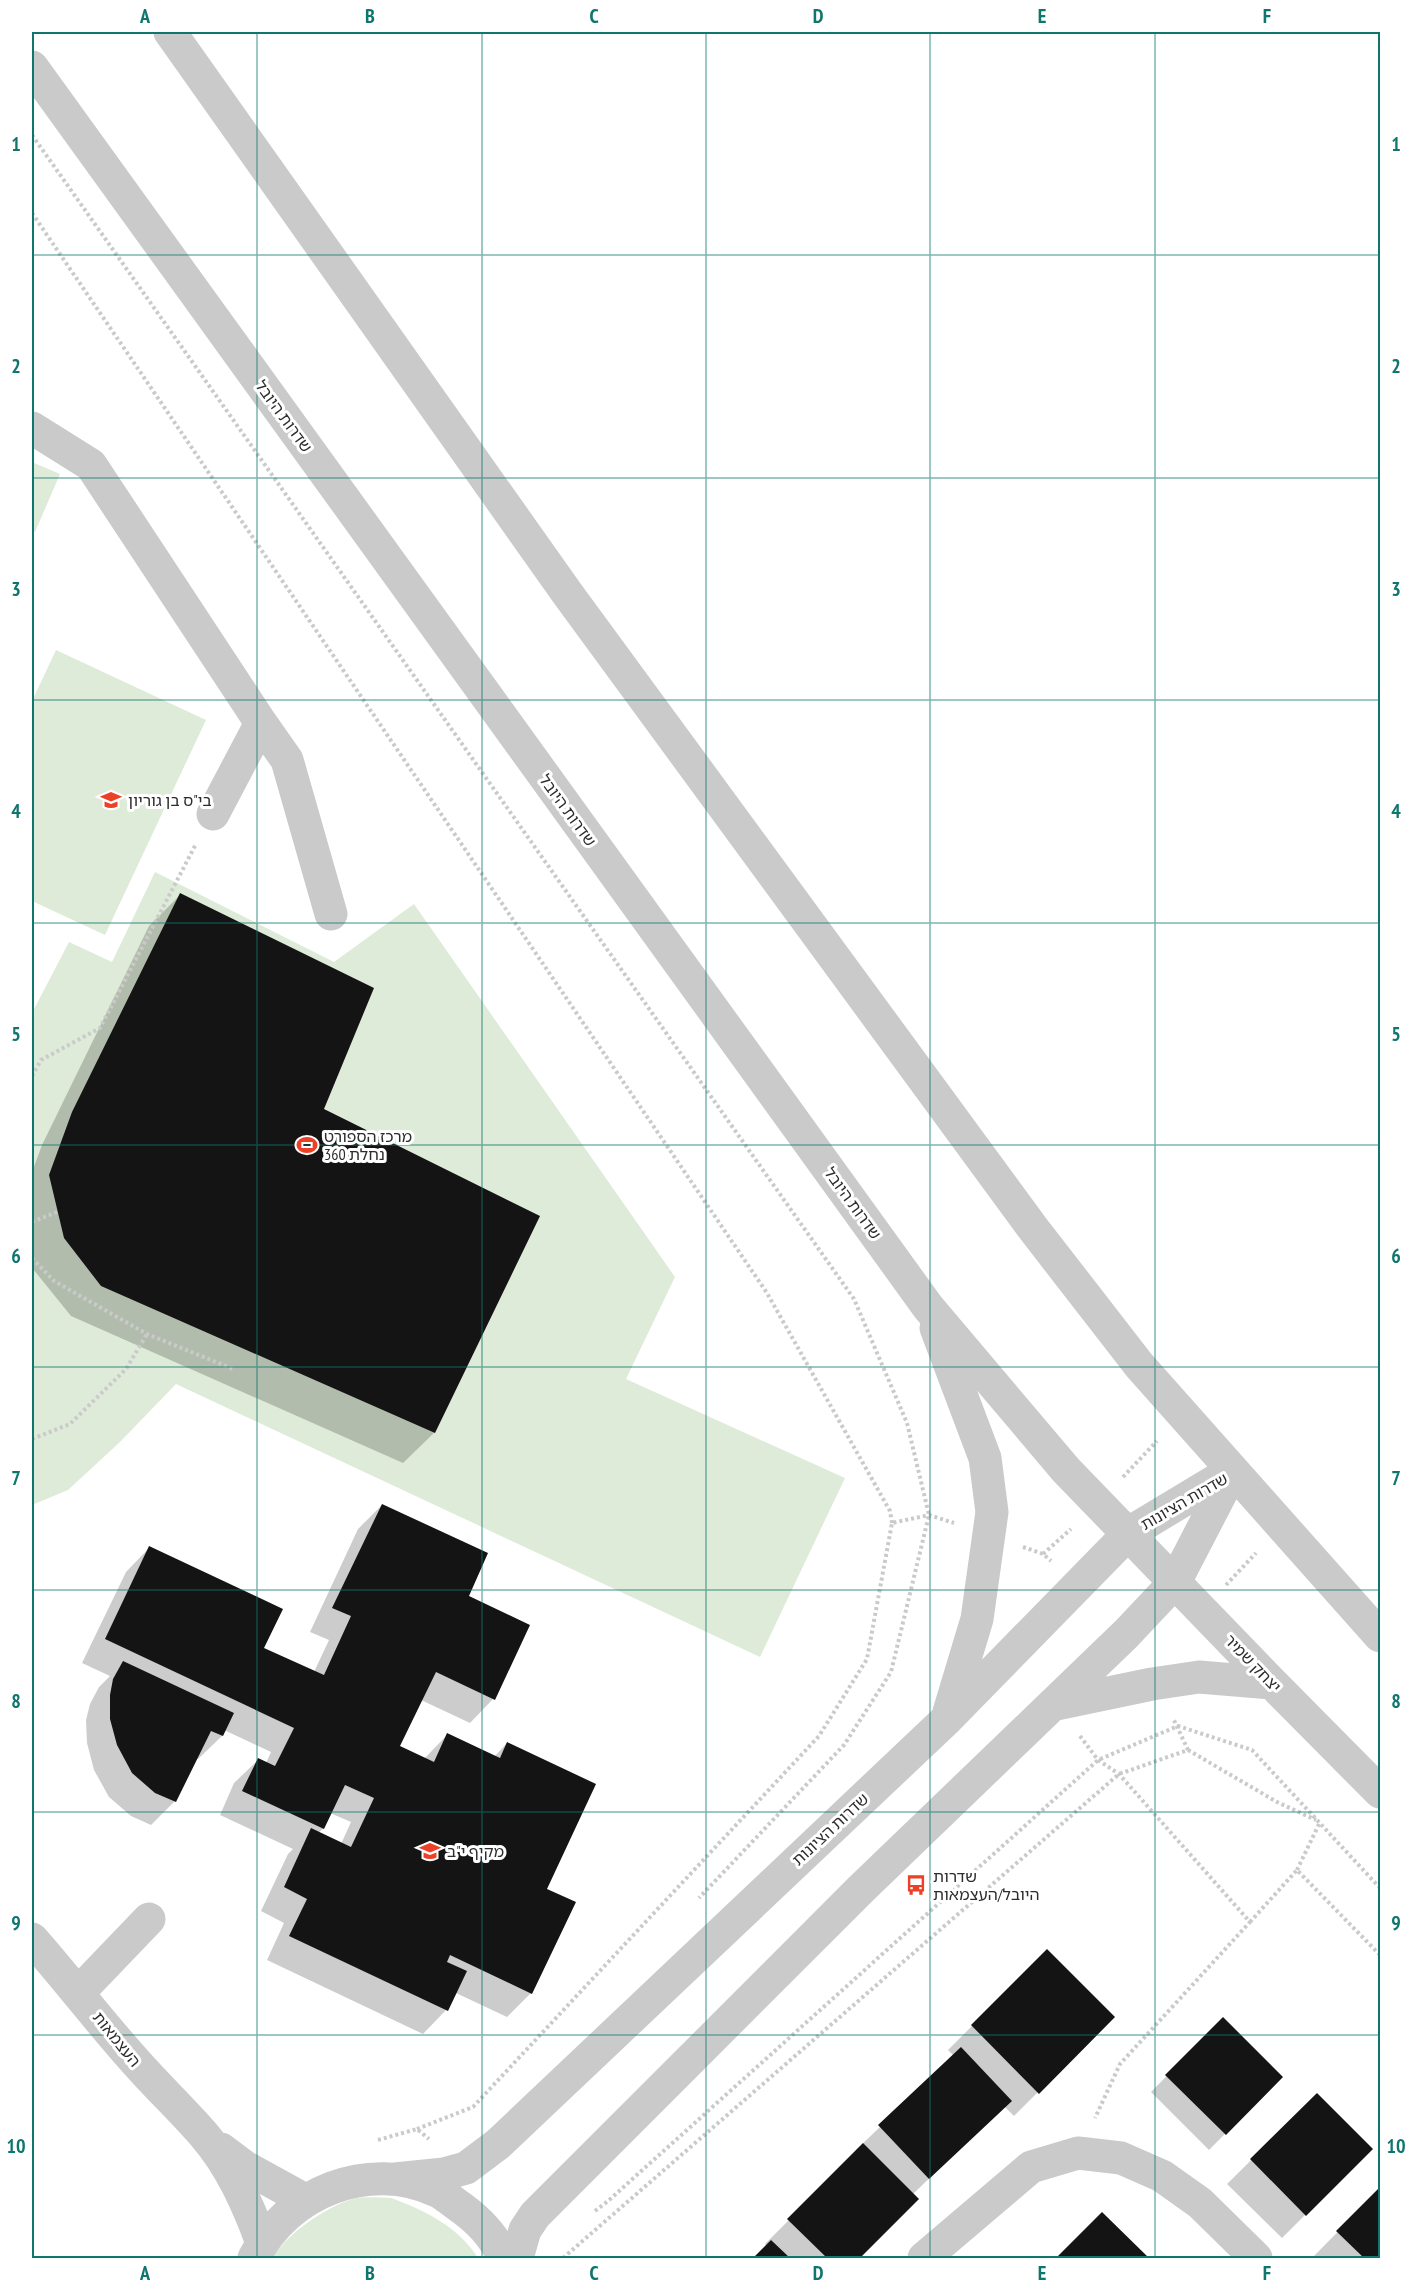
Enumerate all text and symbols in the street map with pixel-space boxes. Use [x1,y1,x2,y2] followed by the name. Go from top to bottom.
[139,3,151,29] text: A
[365,3,375,29] text: B
[589,3,599,29] text: C
[813,3,824,29] text: D
[1038,3,1046,29] text: E
[1263,3,1271,29] text: F
[11,131,21,157] text: 1
[1391,131,1401,157] text: 1
[11,353,21,379] text: 2
[1391,353,1401,379] text: 2
[251,376,317,456] street label: שדרות היובל
[11,576,21,602] text: 3
[1391,576,1401,602] text: 3
[535,770,601,850] street label: שדרות היובל
[99,788,123,812] school or university icon: בי"ס בן גוריון
[128,790,212,810] place label: בי"ס בן גוריון
[11,798,21,824] text: 4
[1391,798,1401,824] text: 4
[11,1021,21,1047] text: 5
[1391,1021,1401,1047] text: 5
[324,1126,412,1164] place label: מרכז הספורט 360 נחלת
[295,1133,319,1157] sports icon: מרכז הספורט 360 נחלת
[820,1163,886,1243] street label: שדרות היובל
[11,1243,21,1269] text: 6
[1391,1243,1401,1269] text: 6
[11,1465,21,1491] text: 7
[1391,1465,1401,1491] text: 7
[1137,1468,1231,1534] street label: שדרות הציונות
[1221,1630,1285,1696] street label: יצחק שמיר
[11,1688,21,1714] text: 8
[1391,1688,1401,1714] text: 8
[788,1789,872,1869] street label: שדרות הציונות
[418,1839,442,1863] school or university icon: מקיף י"ב
[447,1841,504,1861] place label: מקיף י"ב
[933,1866,1040,1904] place label: שדרות היובל/העצמאות
[904,1873,928,1897] bus stop icon: שדרות היובל/העצמאות
[11,1910,21,1936] text: 9
[1391,1910,1401,1936] text: 9
[89,2007,145,2071] street label: העצמאות
[6,2133,26,2159] text: 10
[1386,2133,1406,2159] text: 10
[139,2260,151,2286] text: A
[365,2260,375,2286] text: B
[589,2260,599,2286] text: C
[813,2260,824,2286] text: D
[1038,2260,1046,2286] text: E
[1263,2260,1271,2286] text: F

